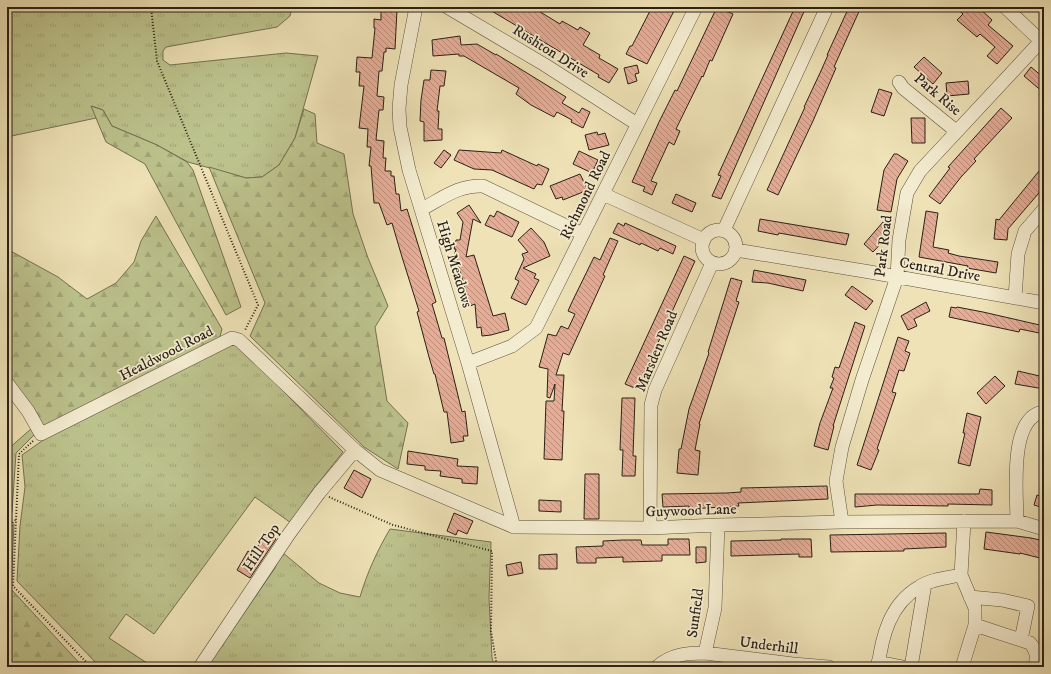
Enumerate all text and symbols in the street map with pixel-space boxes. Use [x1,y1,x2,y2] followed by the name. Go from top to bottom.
[509,20,592,82] street label: Rushton Drive
[910,69,965,120] street label: Park Rise
[556,147,615,243] street label: Richmond Road
[870,213,897,278] street label: Park Road
[432,218,477,310] street label: High Meadows
[898,253,982,286] street label: Central Drive
[631,307,682,395] street label: Marsden Road
[116,321,217,385] street label: Healdwood Road
[645,499,737,522] street label: Guywood Lane
[239,519,284,575] street label: Hill Top
[683,587,708,639] street label: Sunfield
[738,632,800,659] street label: Underhill

